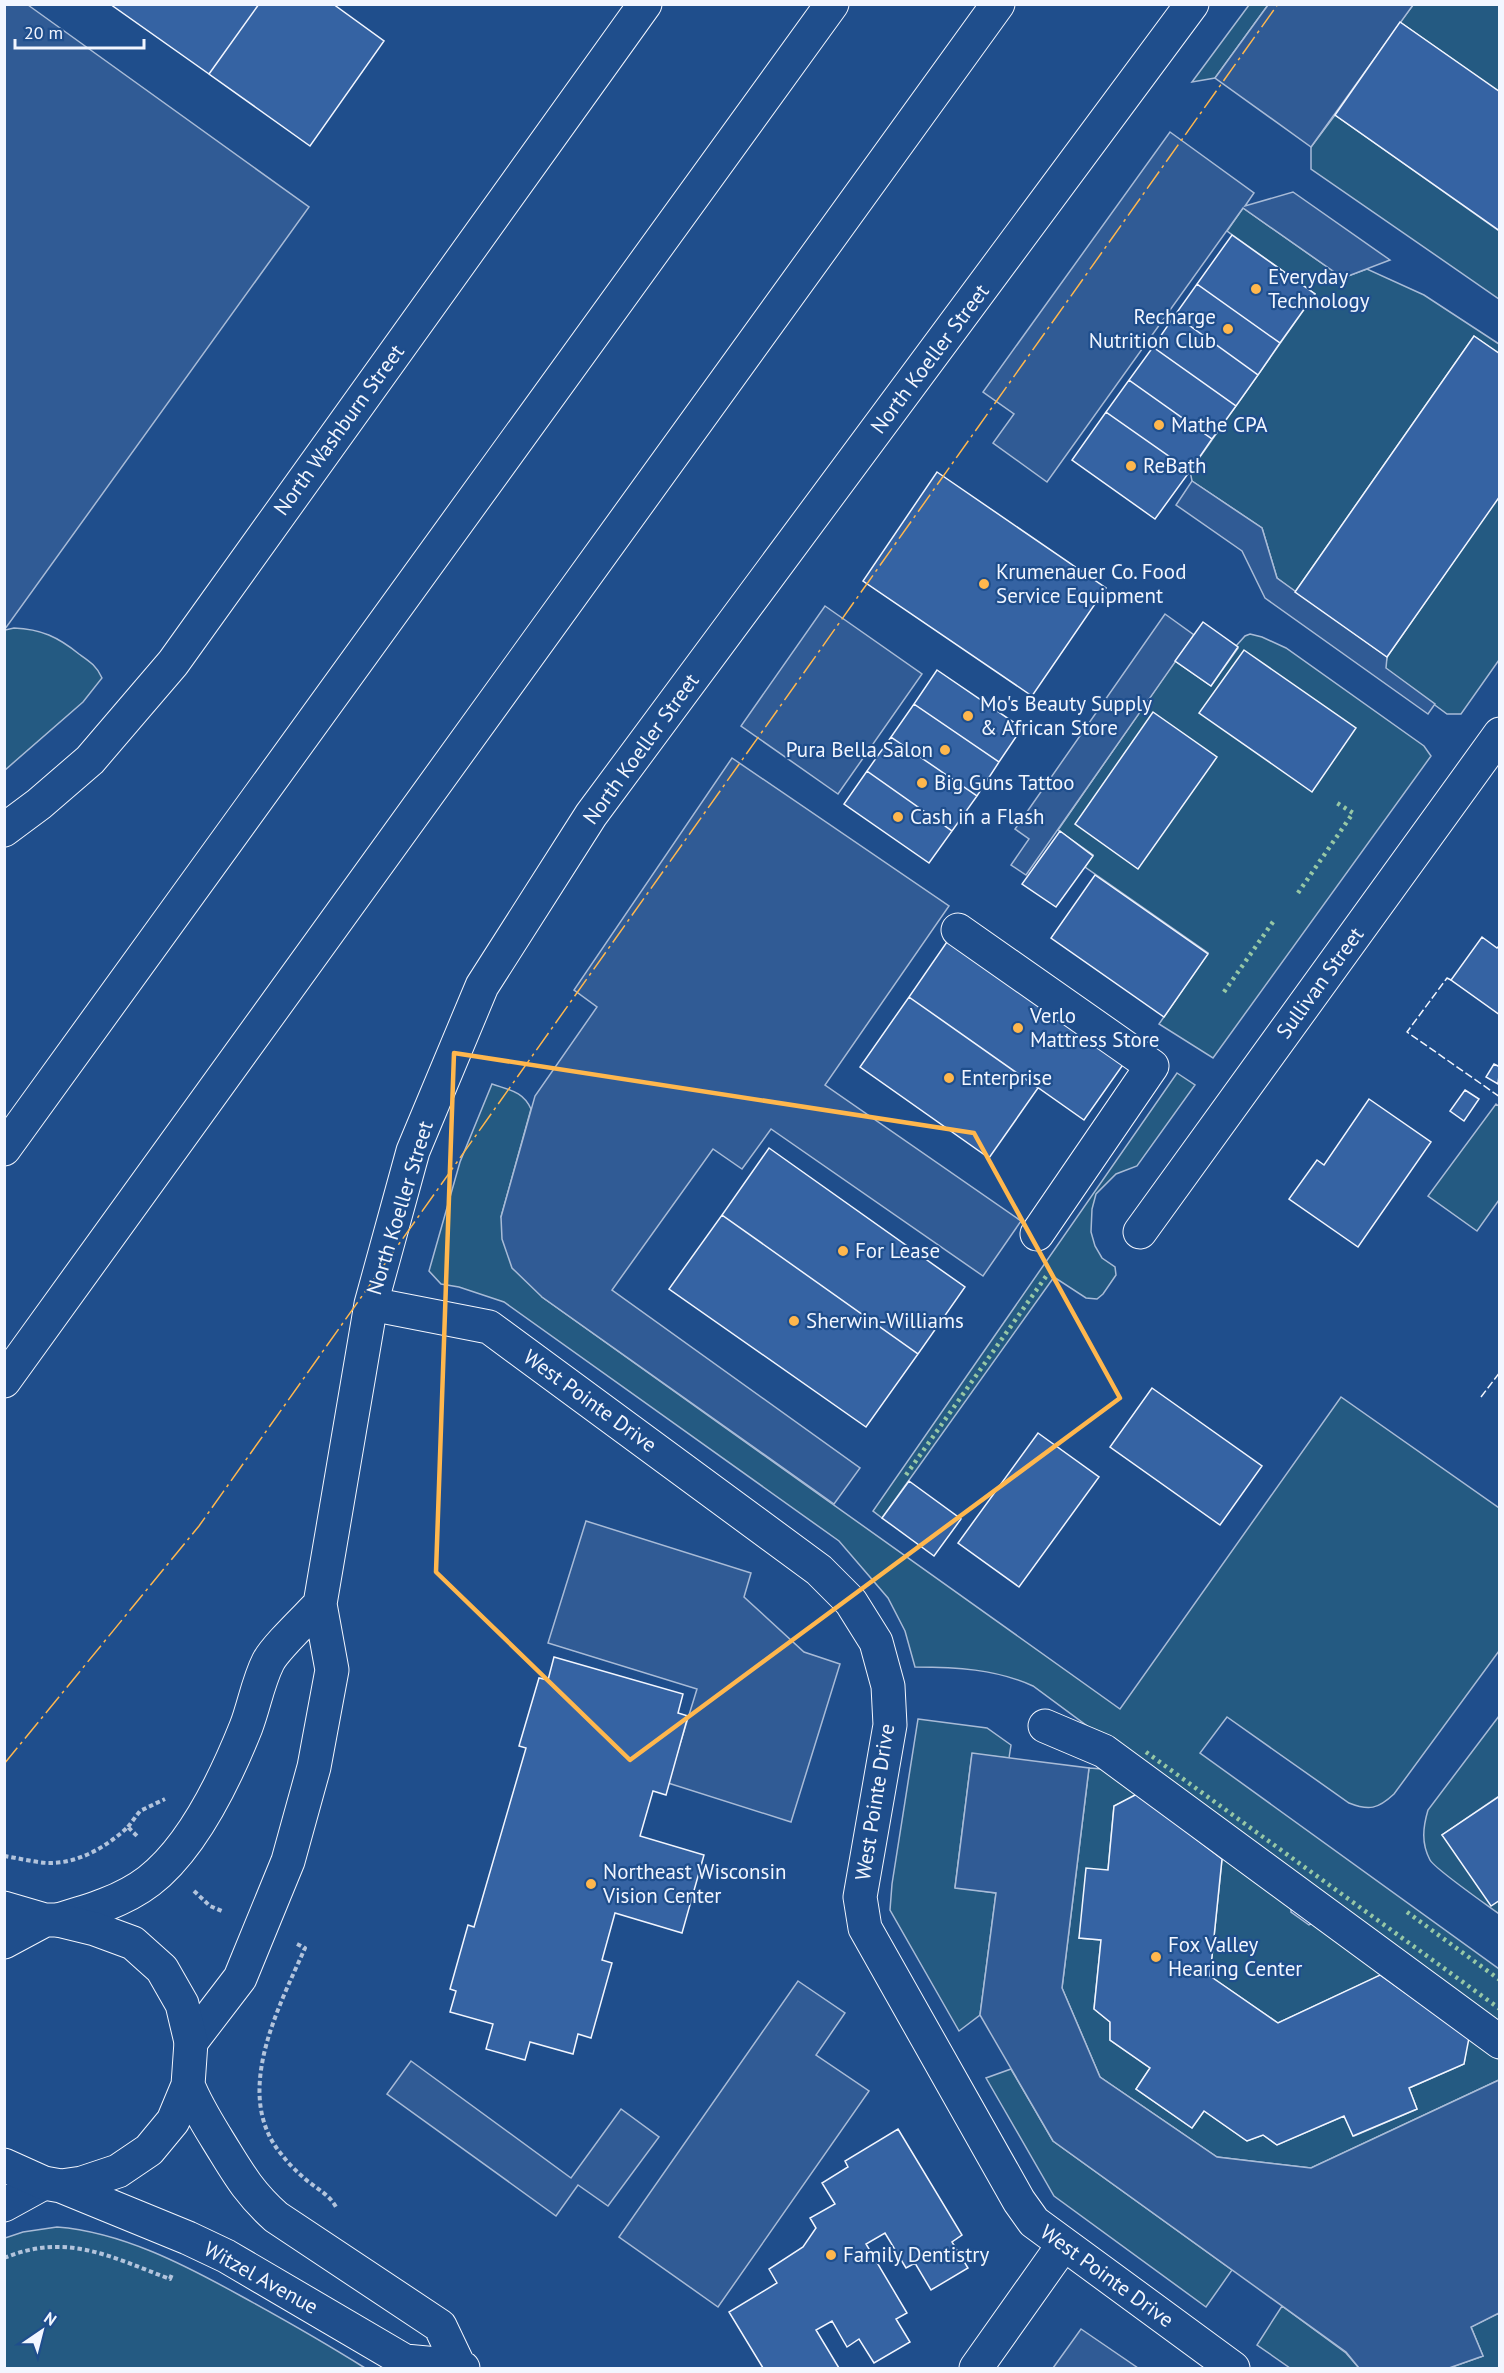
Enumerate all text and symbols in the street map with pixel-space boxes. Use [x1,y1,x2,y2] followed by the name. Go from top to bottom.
[15,12,144,50] scale bar
[24,21,63,44] text: 20 m
[1268,263,1370,314] place label: Everyday Technology
[865,279,995,439] street label: North Koeller Street
[1249,282,1263,296] marker: Everyday Technology
[1089,303,1216,354] place label: Recharge Nutrition Club
[1221,322,1235,336] marker: Recharge Nutrition Club
[267,339,410,520] street label: North Washburn Street
[1171,411,1268,438] place label: Mathe CPA
[1152,418,1166,432] marker: Mathe CPA
[1143,452,1206,479] place label: ReBath
[1124,459,1138,473] marker: ReBath
[996,558,1186,609] place label: Krumenauer Co. Food Service Equipment
[977,577,991,591] marker: Krumenauer Co. Food Service Equipment
[577,668,705,830] street label: North Koeller Street
[980,690,1152,741] place label: Mo's Beauty Supply & African Store
[961,709,975,723] marker: Mo's Beauty Supply & African Store
[786,736,933,763] place label: Pura Bella Salon
[938,743,952,757] marker: Pura Bella Salon
[934,769,1075,796] place label: Big Guns Tattoo
[915,776,929,790] marker: Big Guns Tattoo
[910,803,1044,830] place label: Cash in a Flash
[891,810,905,824] marker: Cash in a Flash
[1270,922,1369,1044] street label: Sullivan Street
[1029,1002,1159,1053] place label: Verlo Mattress Store
[1011,1021,1025,1035] marker: Verlo Mattress Store
[961,1064,1052,1091] place label: Enterprise
[942,1071,956,1085] marker: Enterprise
[360,1118,439,1298] street label: North Koeller Street
[855,1237,940,1264] place label: For Lease
[836,1244,850,1258] marker: For Lease
[806,1307,964,1334] place label: Sherwin-Williams
[787,1314,801,1328] marker: Sherwin-Williams
[518,1343,662,1458] street label: West Pointe Drive
[849,1722,900,1882] street label: West Pointe Drive
[602,1858,787,1909] place label: Northeast Wisconsin Vision Center
[584,1877,598,1891] marker: Northeast Wisconsin Vision Center
[1168,1931,1302,1982] place label: Fox Valley Hearing Center
[1149,1950,1163,1964] marker: Fox Valley Hearing Center
[1035,2218,1179,2333] street label: West Pointe Drive
[199,2235,323,2320] street label: Witzel Avenue
[843,2241,989,2268] place label: Family Dentistry
[824,2248,838,2262] marker: Family Dentistry
[12,2301,72,2361] north arrow
[41,2308,61,2330] text: N

